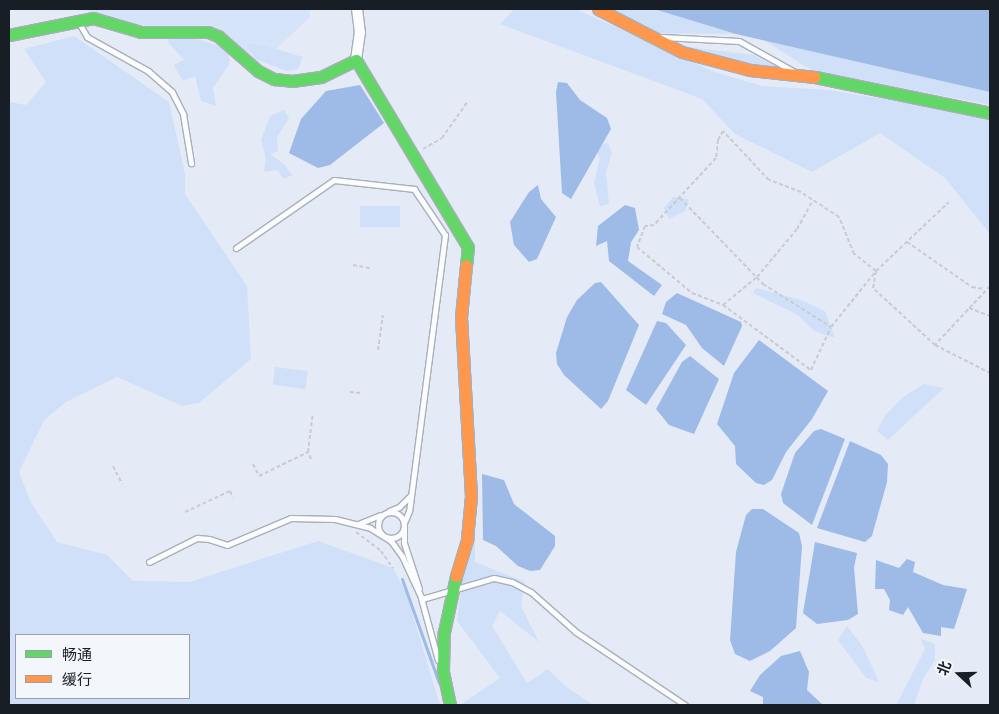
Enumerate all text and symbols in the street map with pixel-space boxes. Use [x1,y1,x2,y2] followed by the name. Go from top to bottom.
[15,634,190,699] legend
[62,646,92,664] text: 畅通
[934,649,984,699] north arrow
[934,659,955,678] text: 北
[62,671,92,689] text: 缓行

